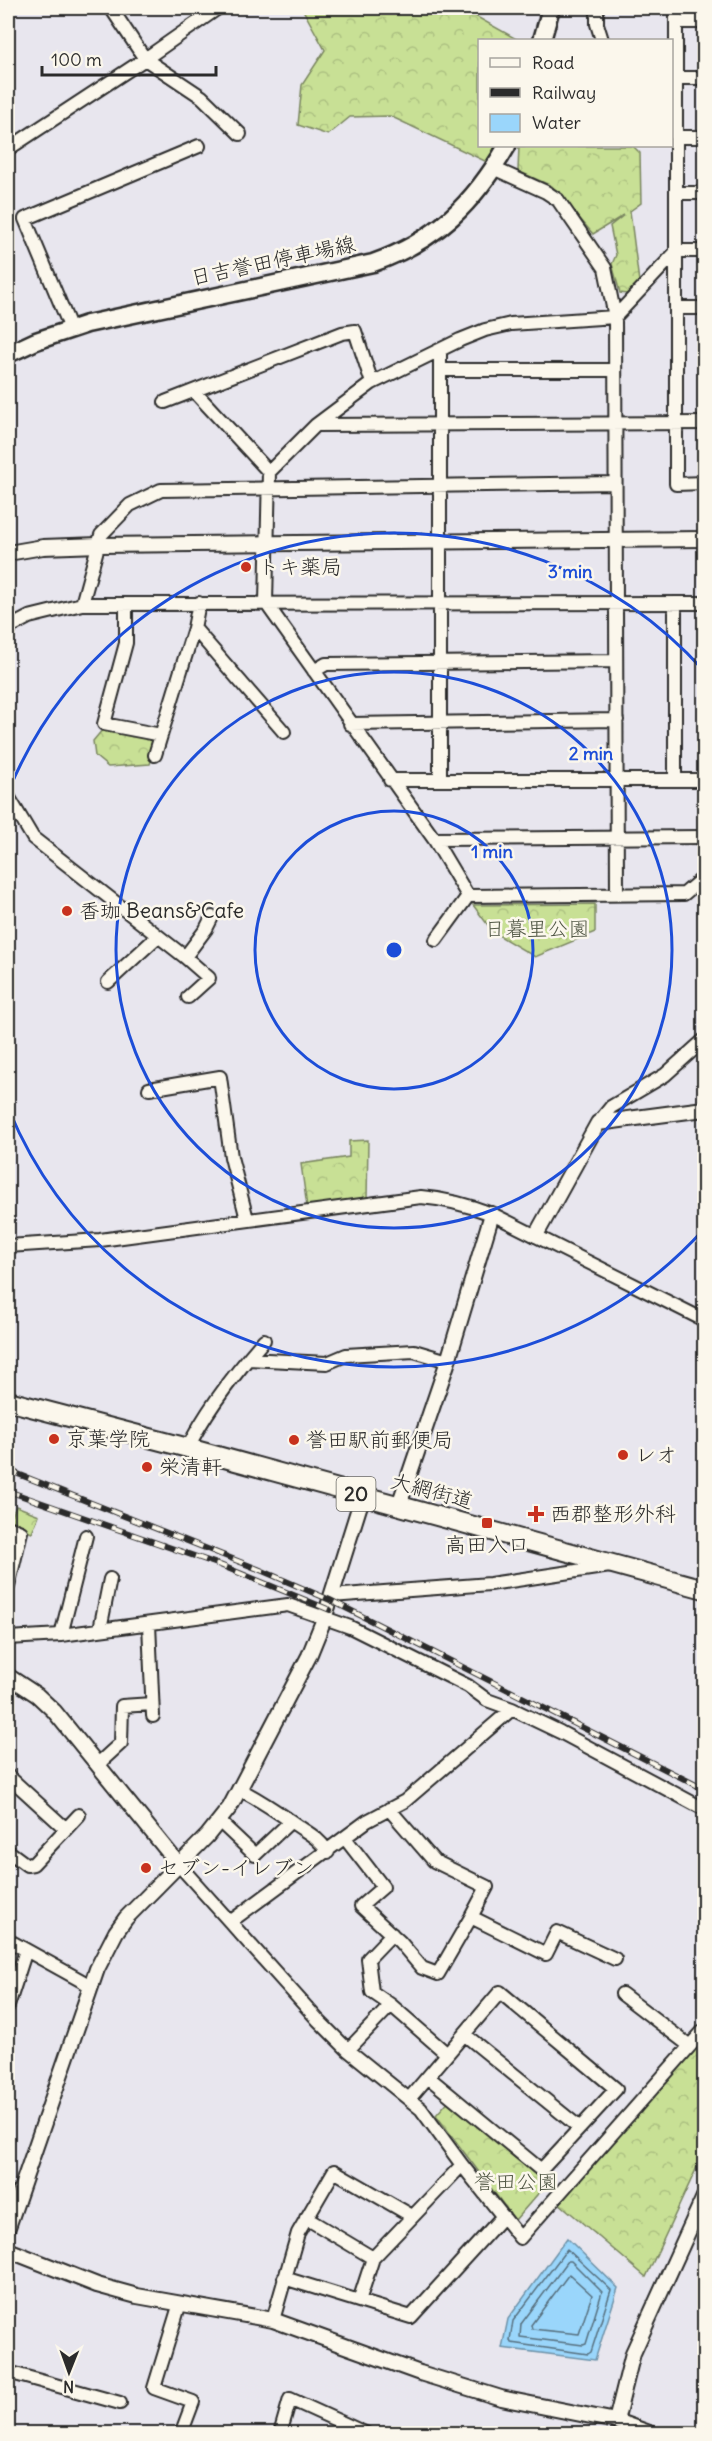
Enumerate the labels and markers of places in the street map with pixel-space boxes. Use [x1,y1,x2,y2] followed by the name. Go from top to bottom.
[258,553,342,580] place label: トキ薬局
[239,560,253,574] marker: トキ薬局
[79,897,244,924] place label: 香珈 Beans&Cafe
[60,904,74,918] marker: 香珈 Beans&Cafe
[384,940,404,960] centre of rings
[66,1425,150,1452] place label: 京葉学院
[306,1426,453,1453] place label: 誉田駅前郵便局
[47,1432,61,1446] marker: 京葉学院
[287,1433,301,1447] marker: 誉田駅前郵便局
[635,1441,677,1468] place label: レオ
[616,1448,630,1462] marker: レオ
[159,1453,222,1480] place label: 栄清軒
[140,1460,154,1474] marker: 栄清軒
[550,1500,676,1527] place label: 西郡整形外科
[527,1505,545,1523] marker: 西郡整形外科
[480,1516,494,1530] marker: 高田入口
[445,1531,529,1558] place label: 高田入口
[158,1854,314,1881] place label: セブン-イレブン
[139,1861,153,1875] marker: セブン-イレブン

